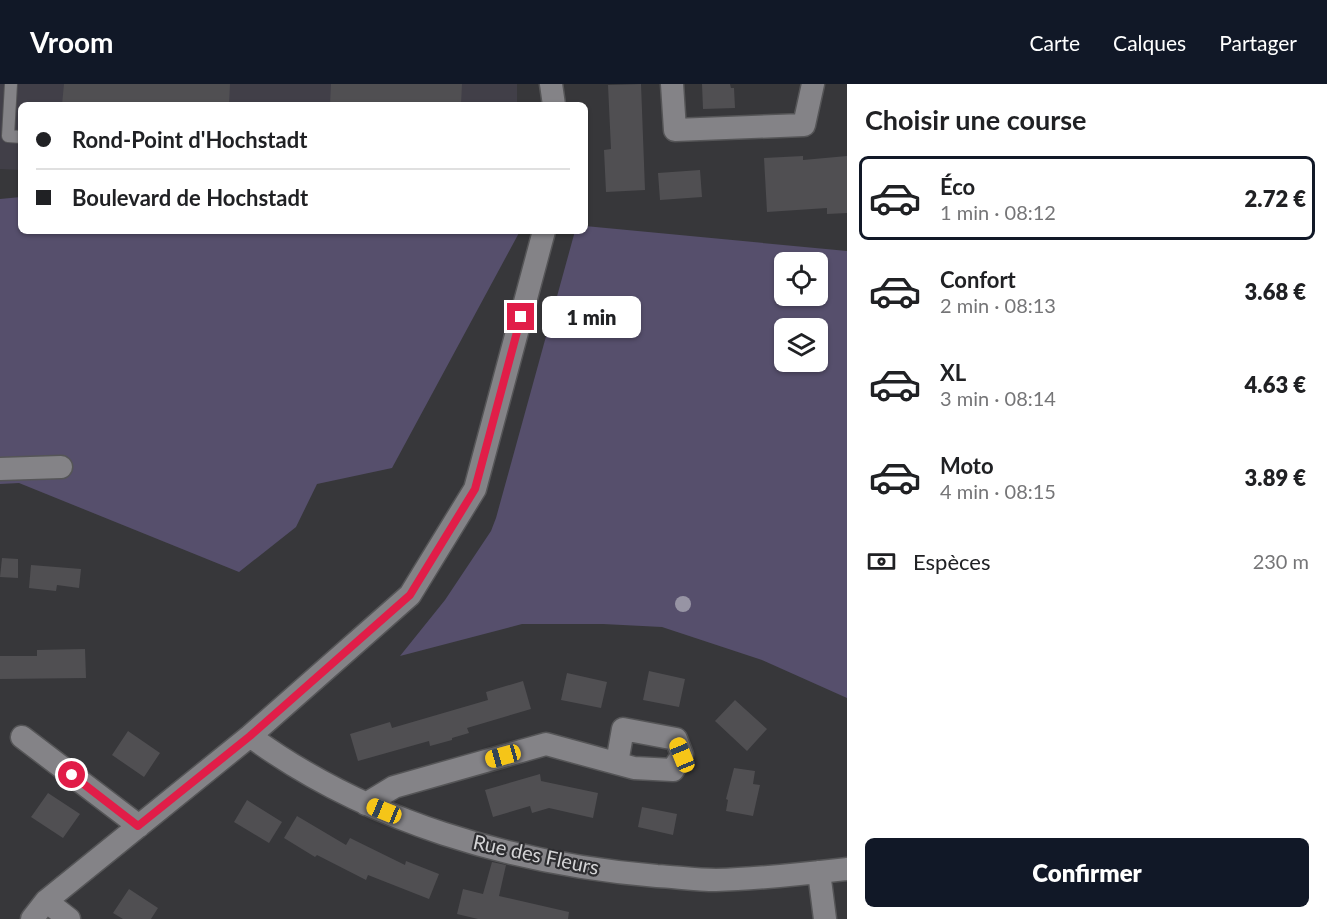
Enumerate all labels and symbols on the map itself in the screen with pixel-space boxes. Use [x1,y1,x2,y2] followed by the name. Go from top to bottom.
[542,296,641,338] callout: 1 min
[507,303,534,330] route end
[667,735,697,775] car
[483,742,523,770] car
[58,761,85,788] route start
[364,796,404,826] car
[471,829,601,879] street label: Rue des Fleurs

